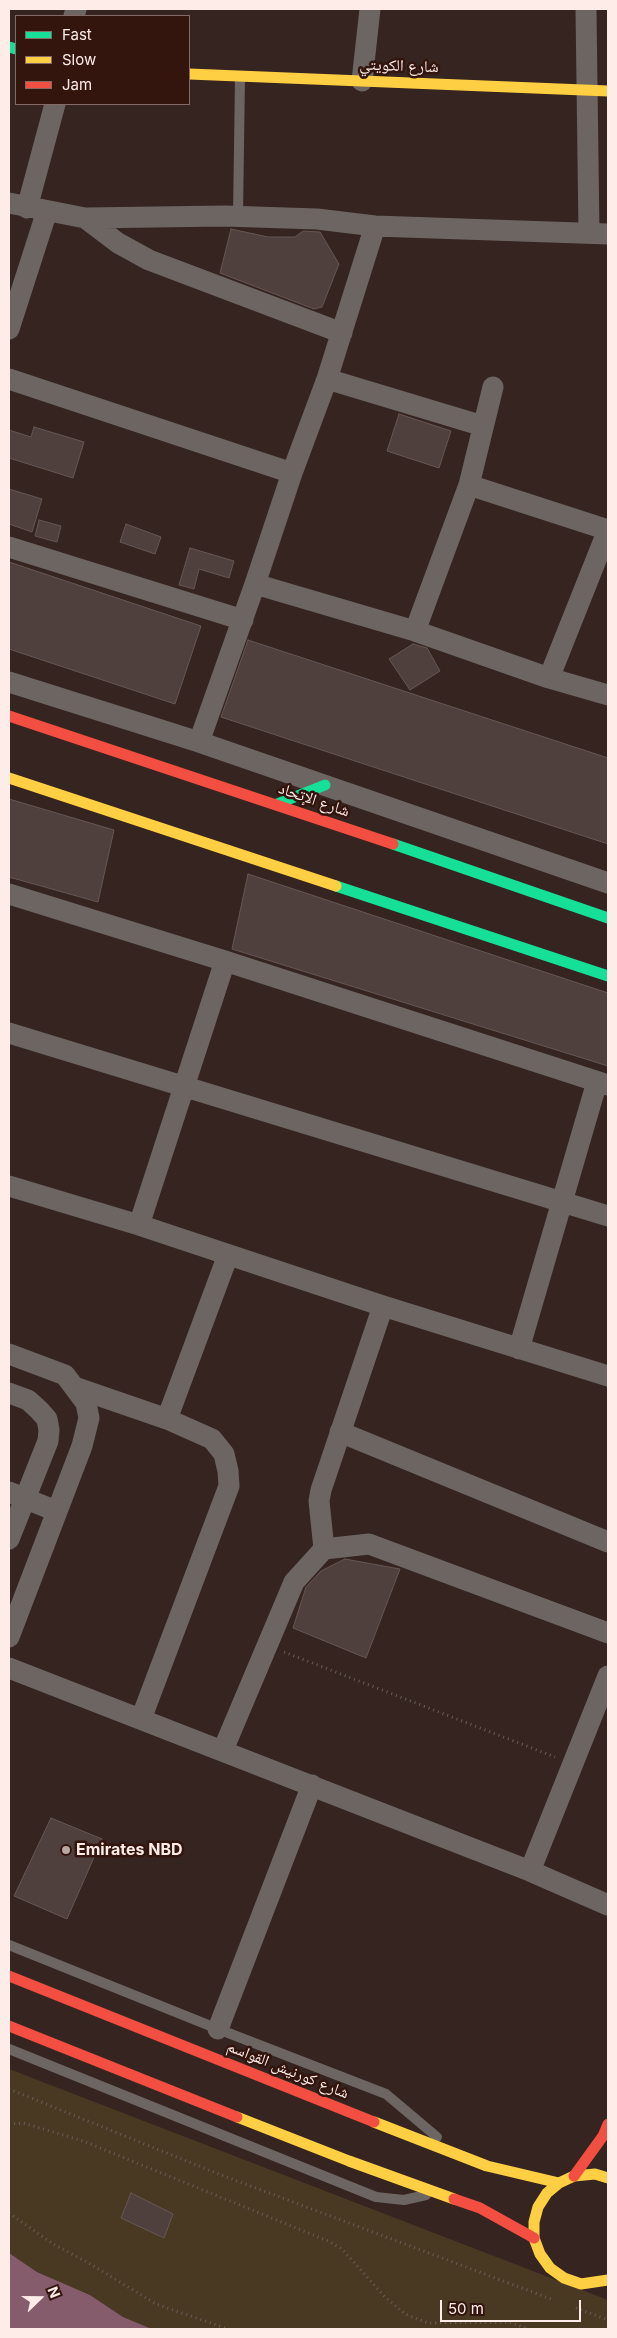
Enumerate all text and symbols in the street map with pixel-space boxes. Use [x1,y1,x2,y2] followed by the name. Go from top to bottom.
[15,15,190,105] legend
[62,25,92,44] text: Fast
[62,50,96,69] text: Slow
[359,55,439,77] street label: شارع الكويتي
[62,75,92,94] text: Jam
[276,779,352,821] street label: شارع الإتحاد
[76,1840,183,1860] place label: Emirates NBD
[60,1844,72,1856] marker: Emirates NBD
[224,2037,352,2103] street label: شارع كورنيش القواسم
[15,2273,65,2323] north arrow
[44,2284,64,2300] text: N
[442,2290,583,2322] scale bar
[448,2299,484,2318] text: 50 m

